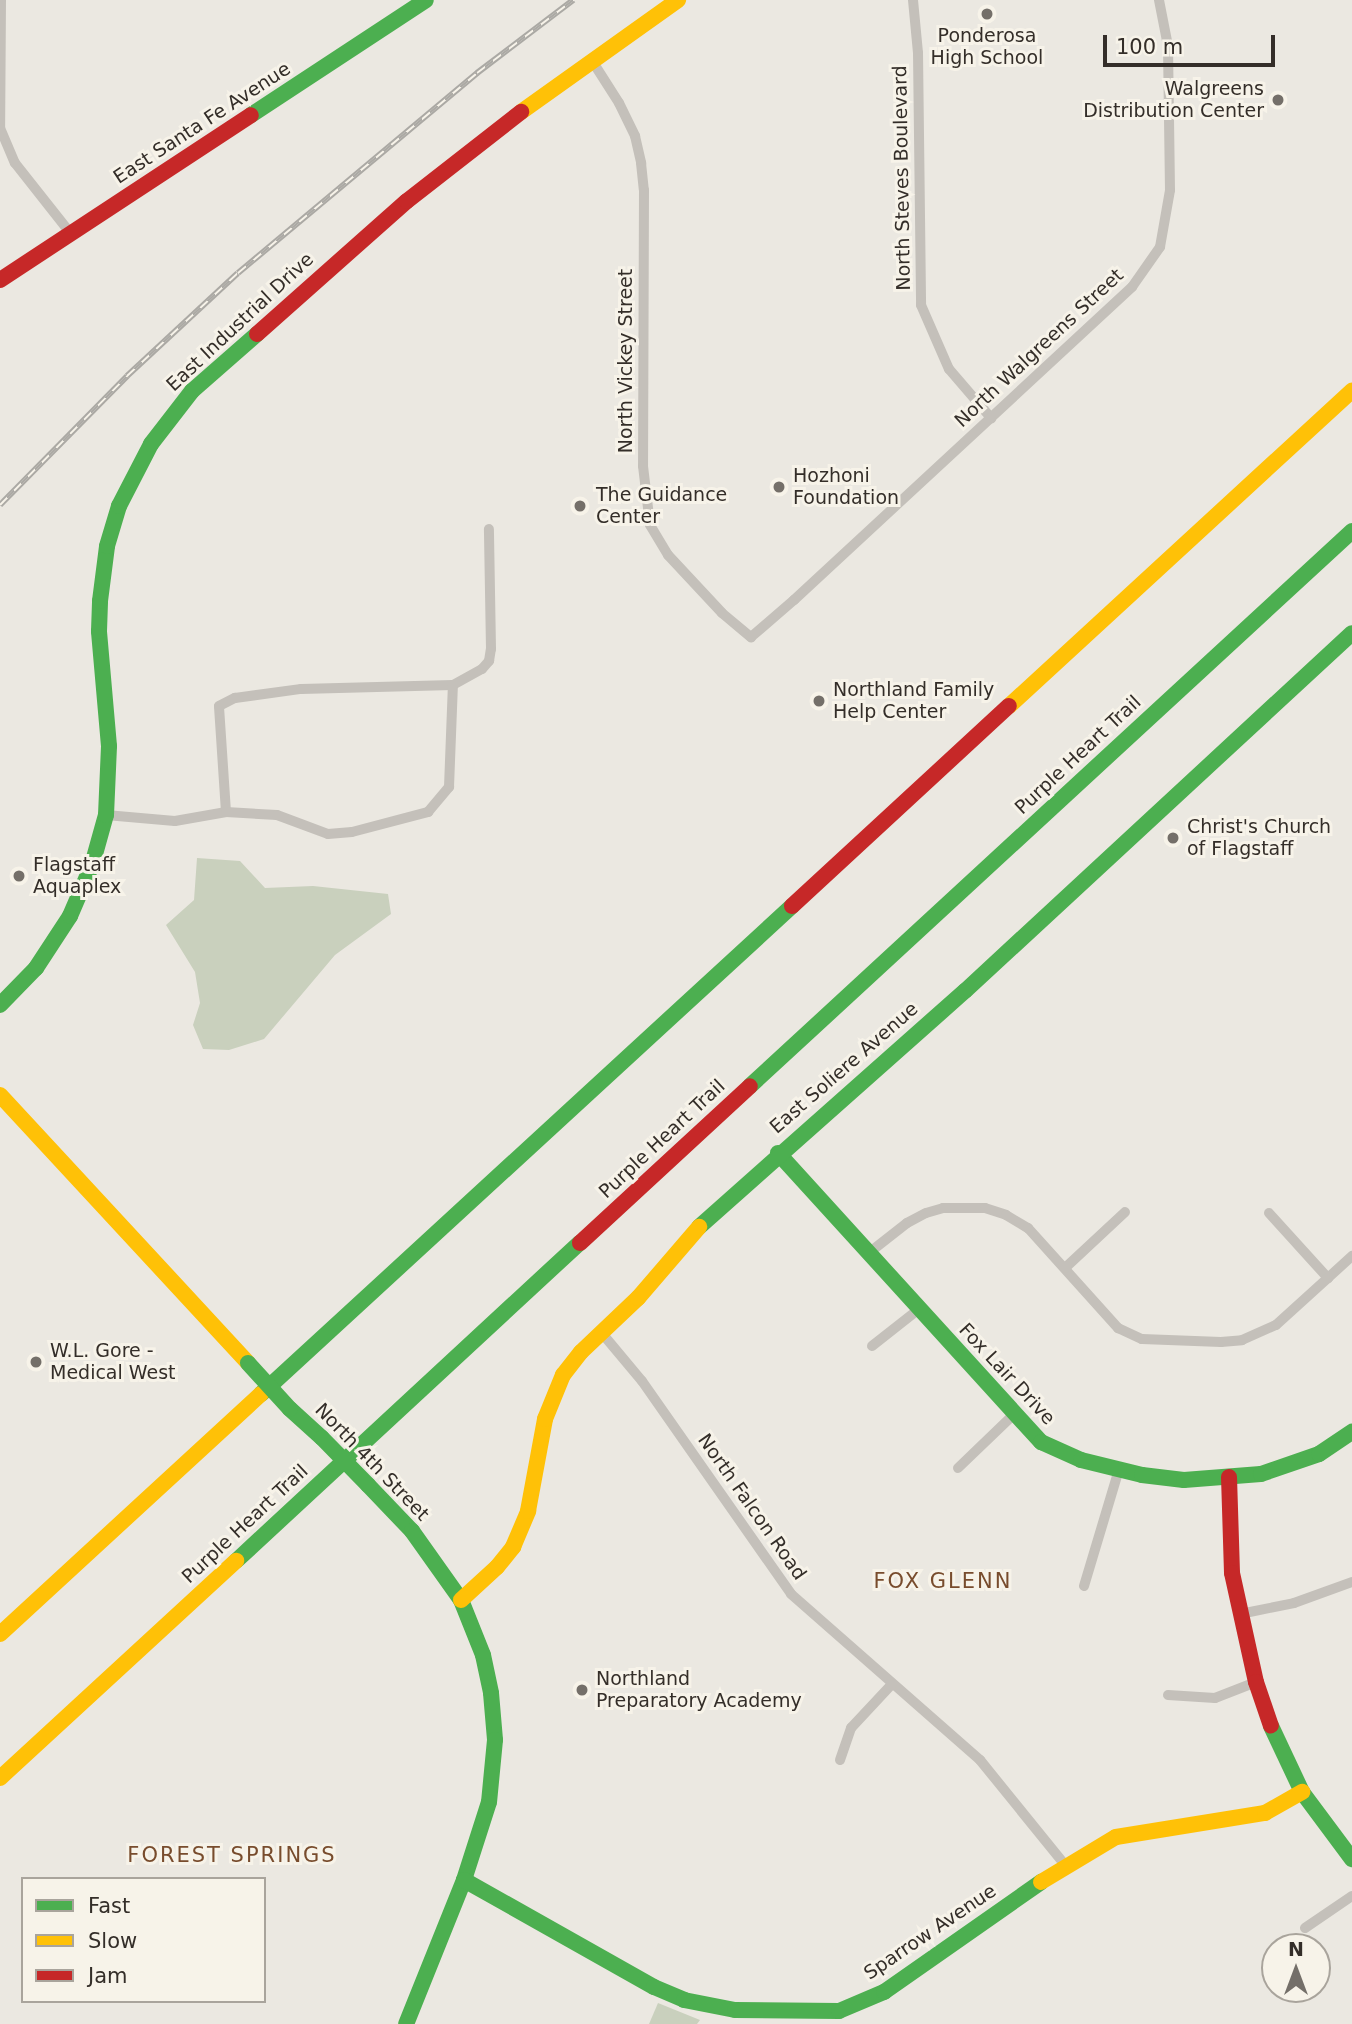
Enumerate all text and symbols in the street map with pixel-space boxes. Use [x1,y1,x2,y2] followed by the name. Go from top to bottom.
[979,6,995,22] marker: Ponderosa High School
[1107,21,1278,65] scale bar
[931,25,1043,69] place label: Ponderosa High School
[1116,35,1183,59] text: 100 m
[109,57,295,189] street label: East Santa Fe Avenue
[889,65,915,291] street label: North Steves Boulevard
[1083,78,1264,122] place label: Walgreens Distribution Center
[1270,92,1286,108] marker: Walgreens Distribution Center
[162,248,318,396] street label: East Industrial Drive
[950,264,1128,432] street label: North Walgreens Street
[615,269,637,453] street label: North Vickey Street
[793,465,899,509] place label: Hozhoni Foundation
[771,479,787,495] marker: Hozhoni Foundation
[596,484,727,528] place label: The Guidance Center
[570,496,590,516] marker: The Guidance Center
[833,679,994,723] place label: Northland Family Help Center
[1010,691,1146,819] street label: Purple Heart Trail
[811,693,827,709] marker: Northland Family Help Center
[1187,816,1331,860] place label: Christ's Church of Flagstaff
[1165,830,1181,846] marker: Christ's Church of Flagstaff
[33,854,121,898] place label: Flagstaff Aquaplex
[11,868,27,884] marker: Flagstaff Aquaplex
[765,998,923,1138] street label: East Soliere Avenue
[594,1075,730,1203] street label: Purple Heart Trail
[954,1318,1060,1430] street label: Fox Lair Drive
[50,1340,176,1384] place label: W.L. Gore - Medical West
[28,1354,44,1370] marker: W.L. Gore - Medical West
[310,1399,434,1525] street label: North 4th Street
[693,1430,811,1584] street label: North Falcon Road
[177,1460,313,1588] street label: Purple Heart Trail
[875,1568,1011,1594] district label: FOX GLENN
[596,1668,802,1712] place label: Northland Preparatory Academy
[574,1682,590,1698] marker: Northland Preparatory Academy
[129,1842,335,1868] district label: FOREST SPRINGS
[21,1877,266,2003] legend
[860,1879,1000,1985] street label: Sparrow Avenue
[88,1894,130,1918] text: Fast
[88,1929,137,1953] text: Slow
[1261,1933,1331,2003] north arrow
[1288,1938,1304,1960] text: N
[88,1964,128,1988] text: Jam

